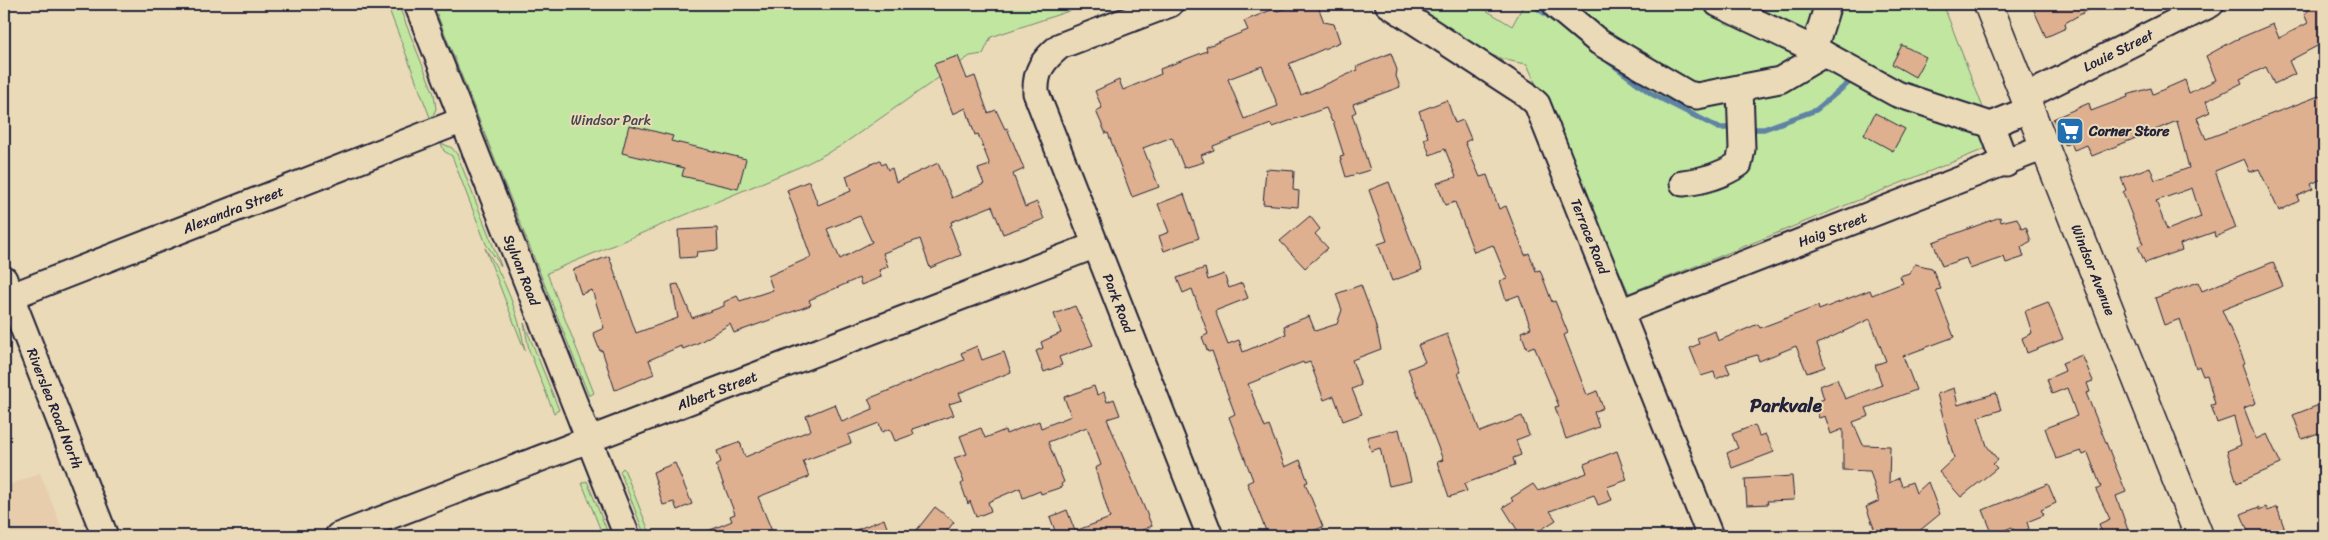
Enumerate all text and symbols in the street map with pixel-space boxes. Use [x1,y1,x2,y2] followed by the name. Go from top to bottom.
[2078,22,2159,79] street label: Louie Street
[571,108,651,133] park label: Windsor Park
[2055,116,2085,146] supermarket icon: Corner Store
[2088,119,2170,144] place label: Corner Store
[178,179,287,241] street label: Alexandra Street
[1564,195,1617,279] street label: Terrace Road
[1794,205,1871,254] street label: Haig Street
[2064,220,2123,319] street label: Windsor Avenue
[497,231,548,311] street label: Sylvan Road
[1096,270,1142,338] street label: Park Road
[20,344,90,473] street label: Riverslea Road North
[672,364,761,418] street label: Albert Street
[1750,389,1823,422] district label: Parkvale

